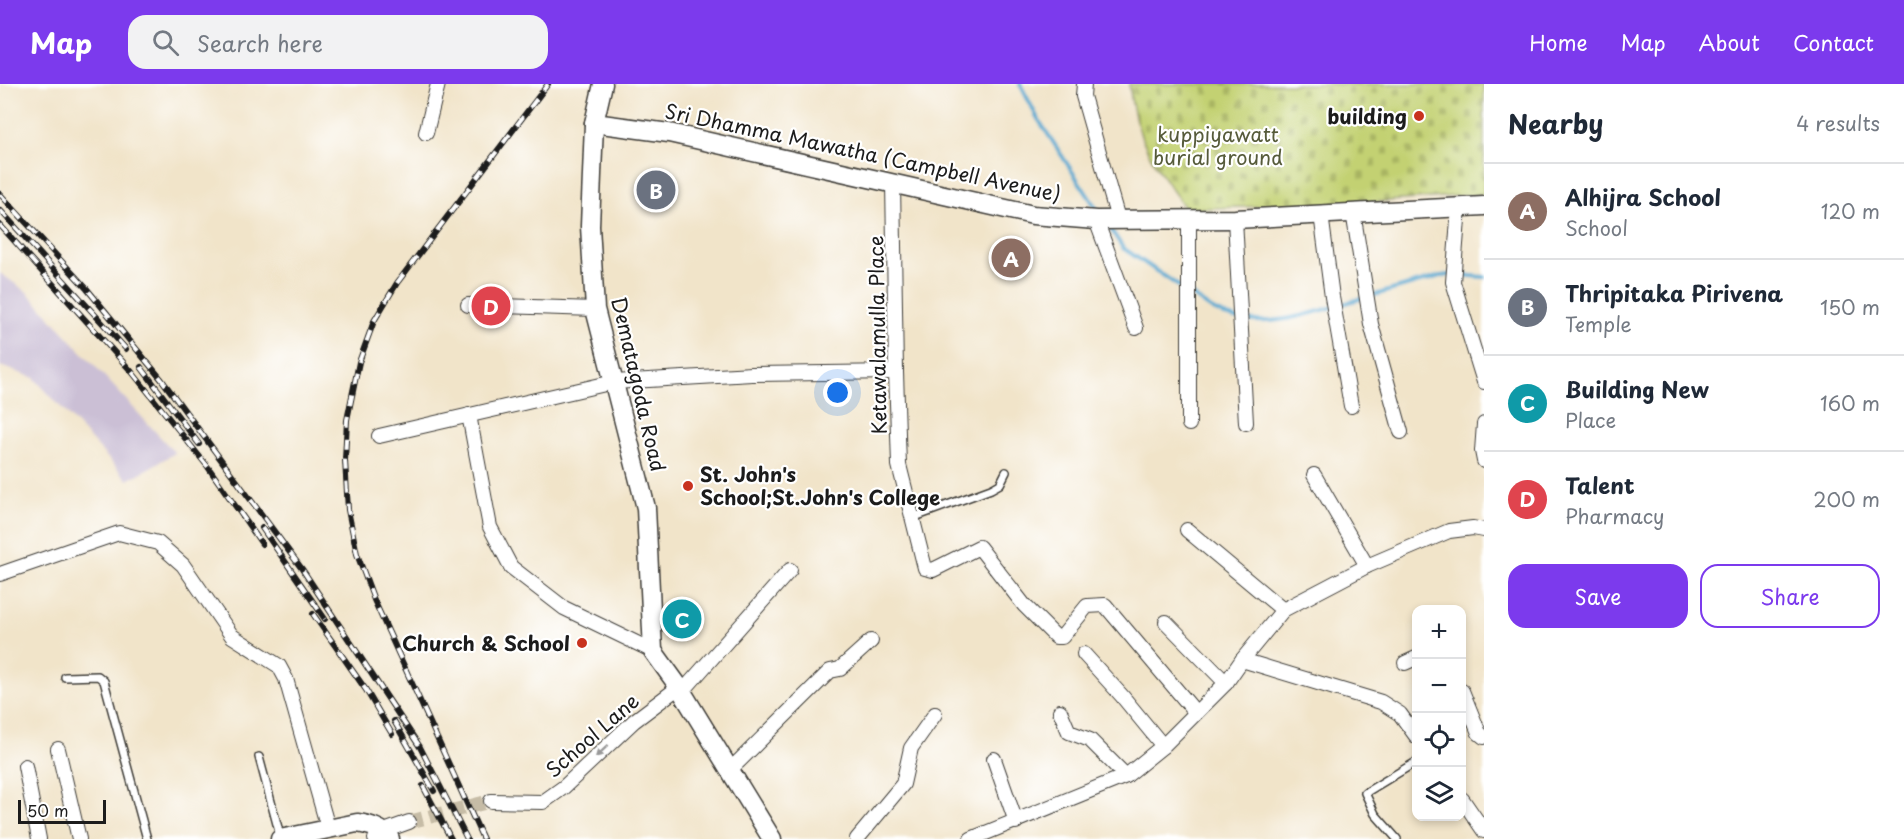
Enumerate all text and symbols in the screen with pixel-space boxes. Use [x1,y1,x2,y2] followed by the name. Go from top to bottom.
[128,15,548,69] search box
[30,21,92,64] text: Map
[149,26,182,59] icon: search
[197,26,323,59] text: Search here
[1529,26,1588,58] text: Home
[1621,26,1666,58] text: Map
[1699,26,1760,58] text: About
[1793,26,1874,58] text: Contact
[662,95,1064,209] street label: Sri Dhamma Mawatha (Campbell Avenue)
[1328,101,1407,131] place label: building
[1508,104,1603,143] text: Nearby
[1796,108,1880,138] text: 4 results
[1412,109,1426,123] marker: building
[1153,119,1283,172] park label: kuppiyawatt burial ground
[636,168,676,212] pin: B
[1565,180,1721,213] text: Alhijra School
[1520,196,1535,226] text: A
[1821,196,1880,226] text: 120 m
[1565,213,1628,243] text: School
[860,235,894,435] street label: Ketawalamulla Place
[992,236,1030,280] pin: A
[1565,276,1783,309] text: Thripitaka Pirivena
[472,284,510,328] pin: D
[1521,292,1534,322] text: B
[1820,292,1880,322] text: 150 m
[604,293,674,475] street label: Dematagoda Road
[1565,309,1632,339] text: Temple
[1565,372,1709,405] text: Building New
[823,378,852,407] your location
[1520,388,1535,418] text: C
[1820,388,1880,418] text: 160 m
[1565,405,1616,435] text: Place
[700,459,940,512] place label: St. John's School;St.John's College
[1565,468,1634,501] text: Talent
[681,479,695,493] marker: St. John's School;St.John's College
[1520,484,1535,514] text: D
[1813,484,1880,514] text: 200 m
[1565,501,1665,531] text: Pharmacy
[1508,564,1688,628] button: Save
[1700,564,1880,628] button: Share
[662,596,702,642] pin: C
[1412,605,1466,821] map controls
[1412,605,1466,659] button: +
[402,628,570,658] place label: Church & School
[575,636,589,650] marker: Church & School
[1412,659,1466,713] button: −
[539,686,645,784] street label: School Lane
[1412,713,1466,767] button: locate
[596,744,610,758] one-way arrow
[1412,767,1466,821] button: layers
[18,797,106,824] scale bar
[27,798,68,822] text: 50 m

